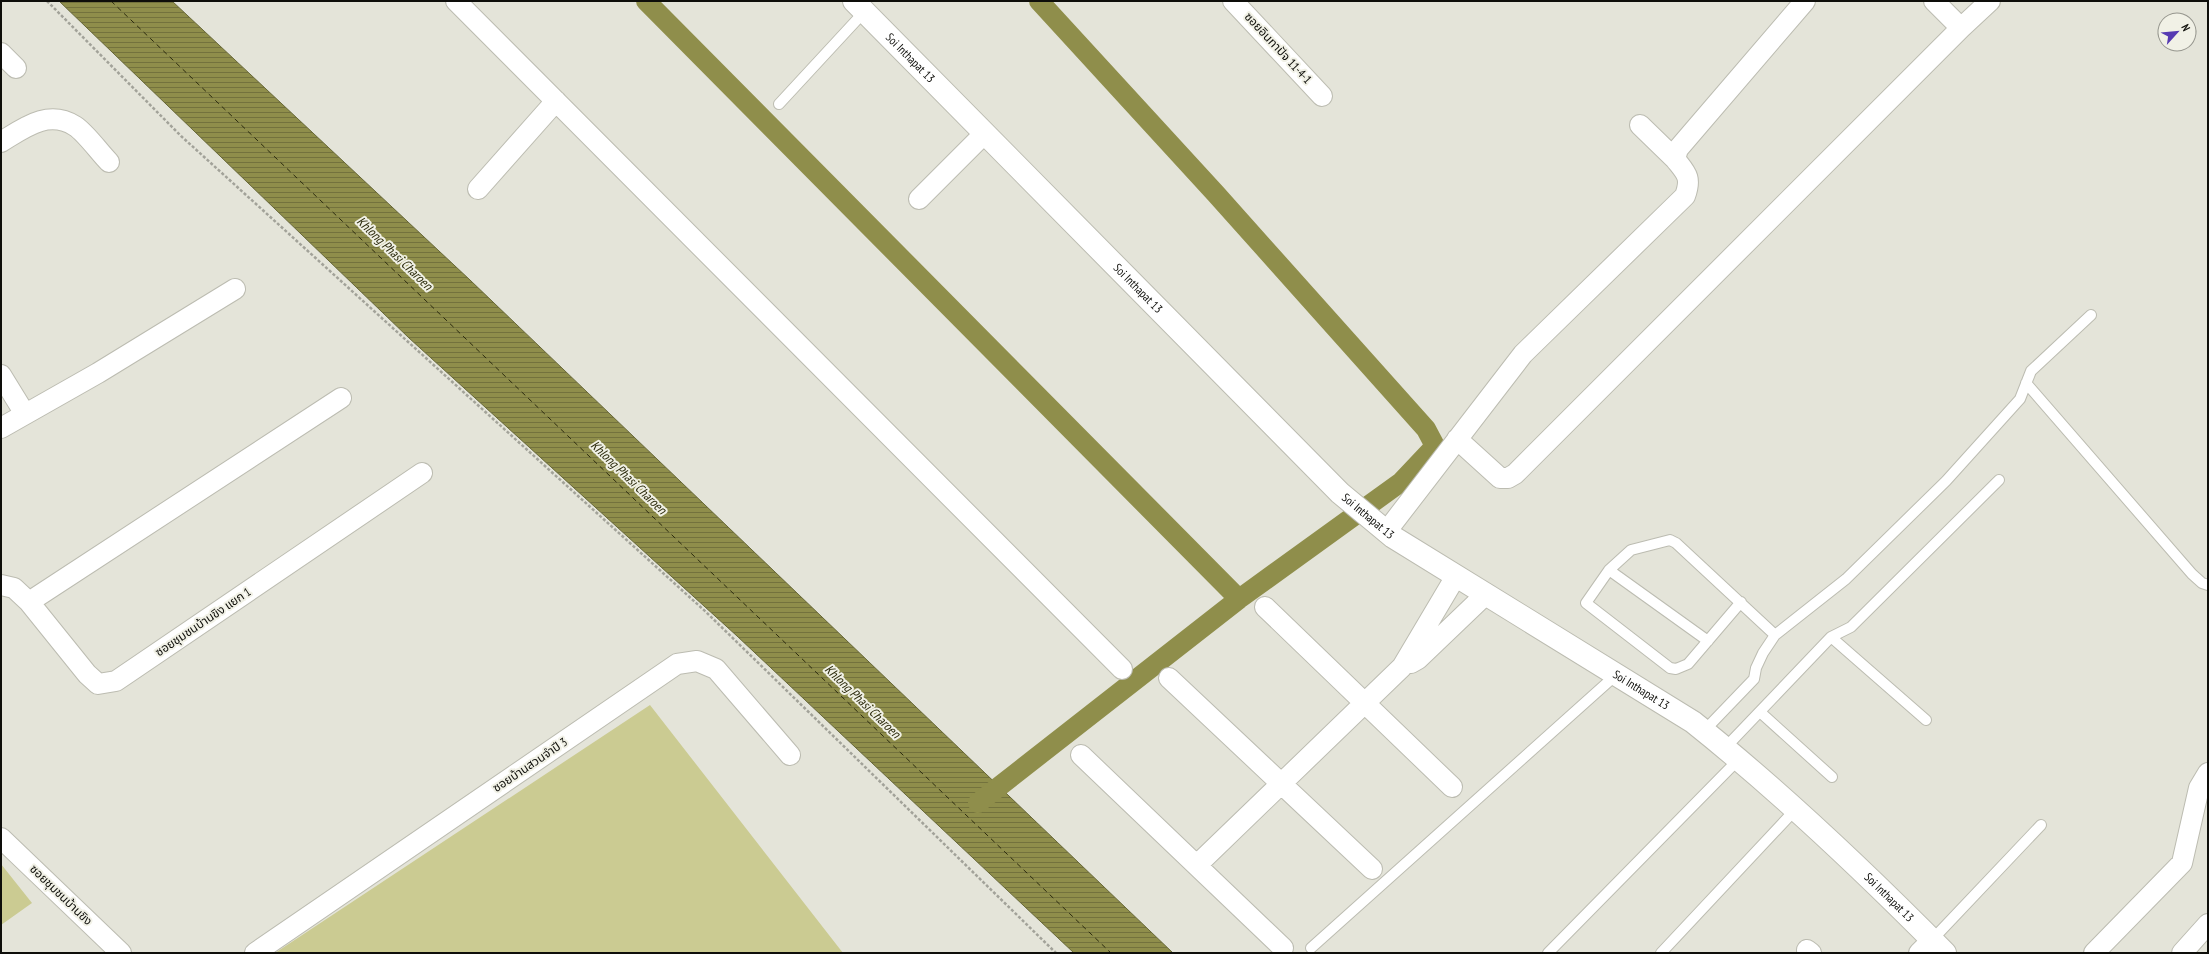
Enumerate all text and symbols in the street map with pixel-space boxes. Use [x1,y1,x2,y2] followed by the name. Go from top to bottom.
[1242,9,1315,86] street label: ซอยอินทาปัจ 11-4-1
[2157,12,2197,52] north arrow
[2178,22,2194,33] text: N
[883,30,938,85] street label: Soi Inthapat 13
[353,213,437,295] water label: Khlong Phasi Charoen
[1111,260,1166,316] street label: Soi Inthapat 13
[587,437,671,519] water label: Khlong Phasi Charoen
[1339,490,1398,542] street label: Soi Inthapat 13
[152,584,253,659] street label: ซอยชุมชนบ้านขิง แยก 1
[821,661,905,743] water label: Khlong Phasi Charoen
[1610,667,1672,713] street label: Soi Inthapat 13
[490,734,570,795] street label: ซอยบ้านสวนจำปี 3
[27,861,96,928] street label: ซอยชุมชนบ้านขิง
[1861,869,1917,925] street label: Soi Inthapat 13

